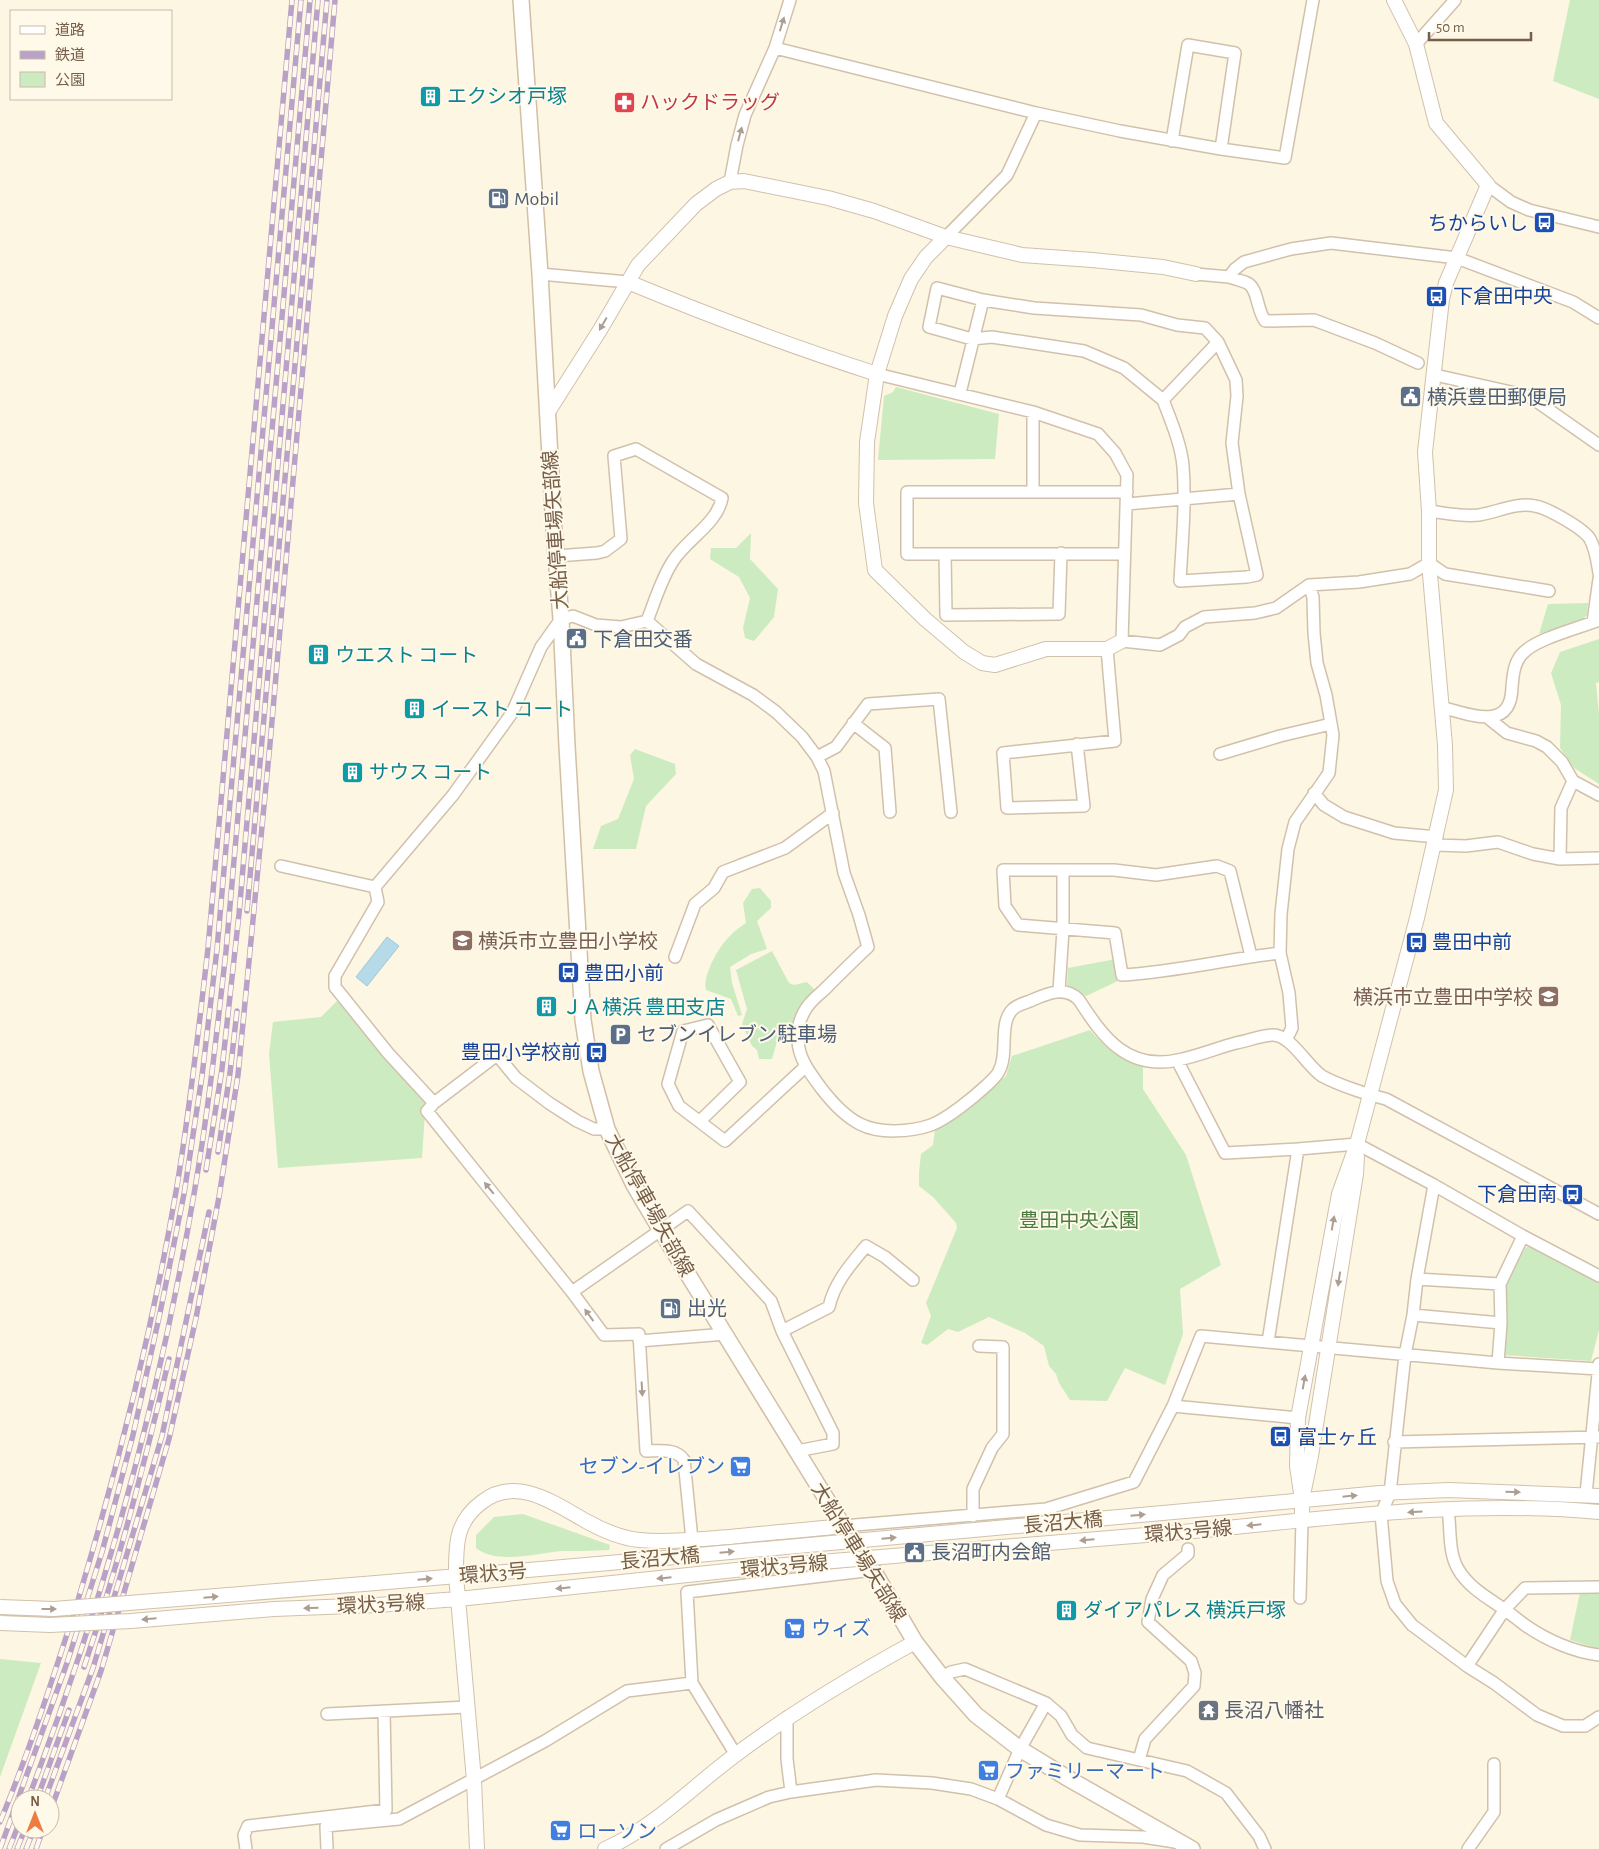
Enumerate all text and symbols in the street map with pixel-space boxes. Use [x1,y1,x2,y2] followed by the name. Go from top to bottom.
[10,10,172,100] legend
[1429,10,1532,42] scale bar
[779,17,787,32] one-way arrow
[1436,20,1465,35] text: 50 m
[55,22,85,38] text: 道路
[55,47,85,63] text: 鉄道
[55,72,85,88] text: 公園
[419,84,443,108] building icon: エクシオ戸塚
[447,86,567,107] place label: エクシオ戸塚
[612,90,636,114] pharmacy icon: ハックドラッグ
[640,92,780,113] place label: ハックドラッグ
[736,127,744,142] one-way arrow
[486,186,510,210] fuel station icon: Mobil
[514,189,559,209] place label: Mobil
[1532,211,1556,235] bus stop icon: ちからいし
[1428,214,1528,234] place label: ちからいし
[1425,284,1449,308] bus stop icon: 下倉田中央
[1453,285,1553,307] place label: 下倉田中央
[599,318,608,331] one-way arrow
[1399,385,1423,409] public building icon: 横浜豊田郵便局
[1427,387,1567,408] place label: 横浜豊田郵便局
[538,449,572,611] street label: 大船停車場矢部線
[565,627,589,651] public building icon: 下倉田交番
[593,628,693,650] place label: 下倉田交番
[307,643,331,667] building icon: ウエスト コート
[335,645,478,666] place label: ウエスト コート
[403,697,427,721] building icon: イースト コート
[431,700,573,720] place label: イースト コート
[341,760,365,784] building icon: サウス コート
[369,762,492,783] place label: サウス コート
[450,929,474,953] school or university icon: 横浜市立豊田小学校
[1404,930,1428,954] bus stop icon: 豊田中前
[478,931,658,952] place label: 横浜市立豊田小学校
[1432,932,1512,953] place label: 豊田中前
[556,961,580,985] bus stop icon: 豊田小前
[584,963,664,984] place label: 豊田小前
[1537,985,1561,1009] school or university icon: 横浜市立豊田中学校
[1353,987,1533,1008] place label: 横浜市立豊田中学校
[534,995,558,1019] building icon: ＪＡ横浜 豊田支店
[562,997,725,1018] place label: ＪＡ横浜 豊田支店
[609,1022,633,1046] parking icon: セブンイレブン駐車場
[637,1023,837,1045] place label: セブンイレブン駐車場
[585,1040,609,1064] bus stop icon: 豊田小学校前
[461,1042,581,1063] place label: 豊田小学校前
[602,1130,698,1280] street label: 大船停車場矢部線
[483,1181,494,1194] one-way arrow
[1561,1182,1585,1206] bus stop icon: 下倉田南
[1477,1183,1557,1205] place label: 下倉田南
[1019,1210,1139,1231] park label: 豊田中央公園
[1330,1214,1338,1230] one-way arrow
[1335,1272,1343,1288] one-way arrow
[659,1296,683,1320] fuel station icon: 出光
[687,1298,727,1319] place label: 出光
[584,1308,594,1322] one-way arrow
[1301,1374,1309,1390] one-way arrow
[639,1382,647,1398] one-way arrow
[1269,1425,1293,1449] bus stop icon: 富士ヶ丘
[1297,1426,1377,1448] place label: 富士ヶ丘
[729,1454,753,1478] supermarket icon: セブン-イレブン
[579,1455,725,1477] place label: セブン-イレブン
[807,1478,911,1626] street label: 大船停車場矢部線
[1505,1488,1521,1496] one-way arrow
[1343,1491,1359,1499] one-way arrow
[1406,1508,1422,1516] one-way arrow
[1022,1509,1104,1536] street label: 長沼大橋
[1131,1511,1147,1519] one-way arrow
[1143,1516,1233,1546] street label: 環状3号線
[1246,1521,1262,1529] one-way arrow
[882,1533,898,1541] one-way arrow
[1079,1536,1095,1544] one-way arrow
[903,1540,927,1564] public building icon: 長沼町内会館
[931,1542,1051,1563] place label: 長沼町内会館
[619,1545,701,1572] street label: 長沼大橋
[720,1548,736,1556] one-way arrow
[739,1551,829,1581] street label: 環状3号線
[458,1560,528,1587] street label: 環状3号
[656,1574,672,1582] one-way arrow
[417,1575,433,1583] one-way arrow
[555,1584,571,1592] one-way arrow
[336,1591,426,1617] street label: 環状3号線
[203,1593,219,1601] one-way arrow
[1055,1598,1079,1622] building icon: ダイアパレス 横浜戸塚
[1083,1600,1286,1621] place label: ダイアパレス 横浜戸塚
[303,1604,319,1612] one-way arrow
[41,1605,57,1613] one-way arrow
[140,1616,156,1624] one-way arrow
[783,1616,807,1640] supermarket icon: ウィズ
[811,1618,871,1639] place label: ウィズ
[1196,1698,1220,1722] temple icon: 長沼八幡社
[1224,1700,1324,1721] place label: 長沼八幡社
[977,1759,1001,1783] supermarket icon: ファミリーマート
[1005,1762,1165,1782] place label: ファミリーマート
[10,1789,60,1839] north arrow
[30,1795,40,1809] text: N
[549,1819,573,1843] supermarket icon: ローソン
[577,1822,657,1842] place label: ローソン

